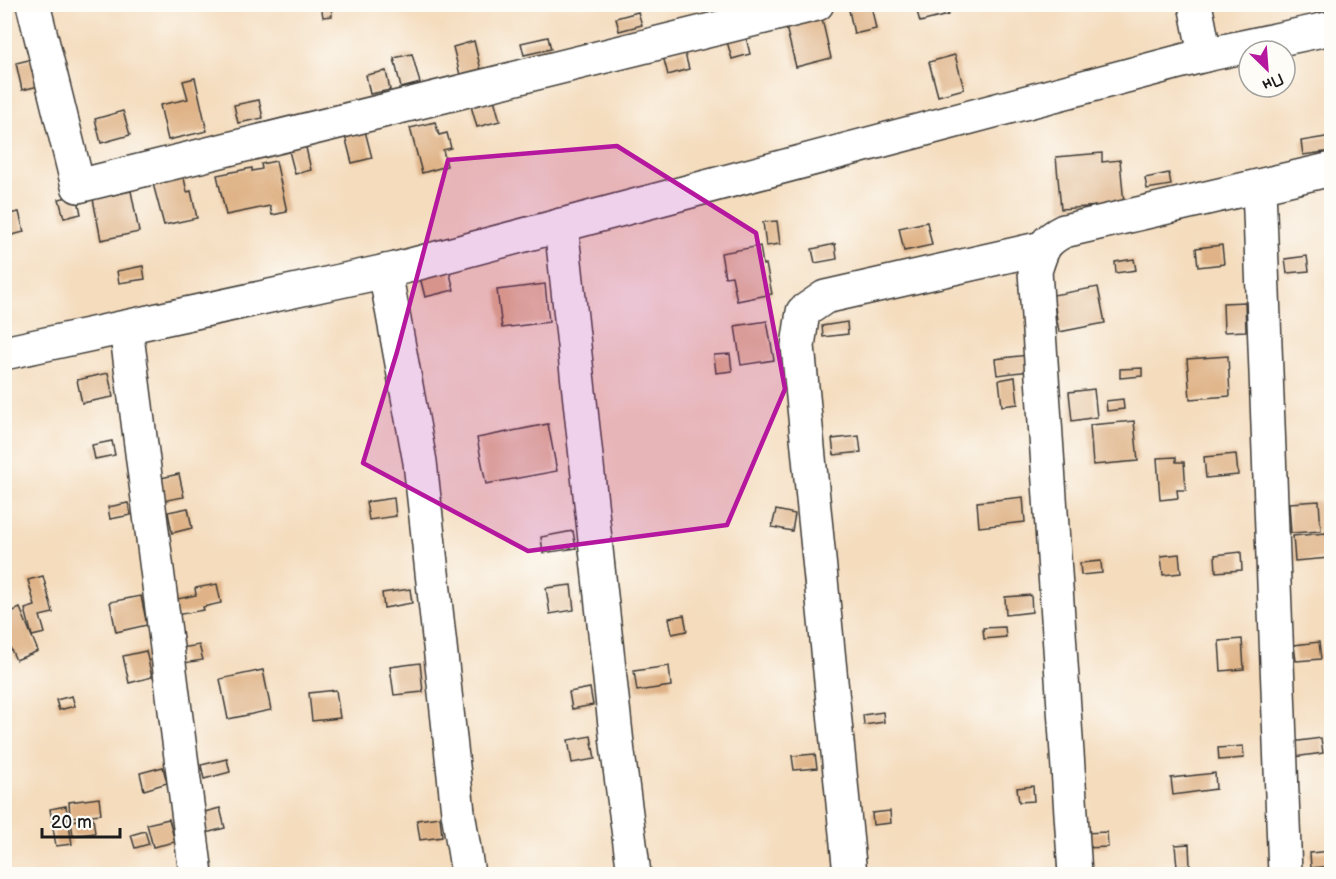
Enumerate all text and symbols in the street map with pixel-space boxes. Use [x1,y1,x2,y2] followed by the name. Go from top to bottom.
[1237,39,1297,99] north arrow
[1259,68,1286,94] text: Пн
[42,801,120,839] scale bar
[51,812,92,833] text: 20 m

